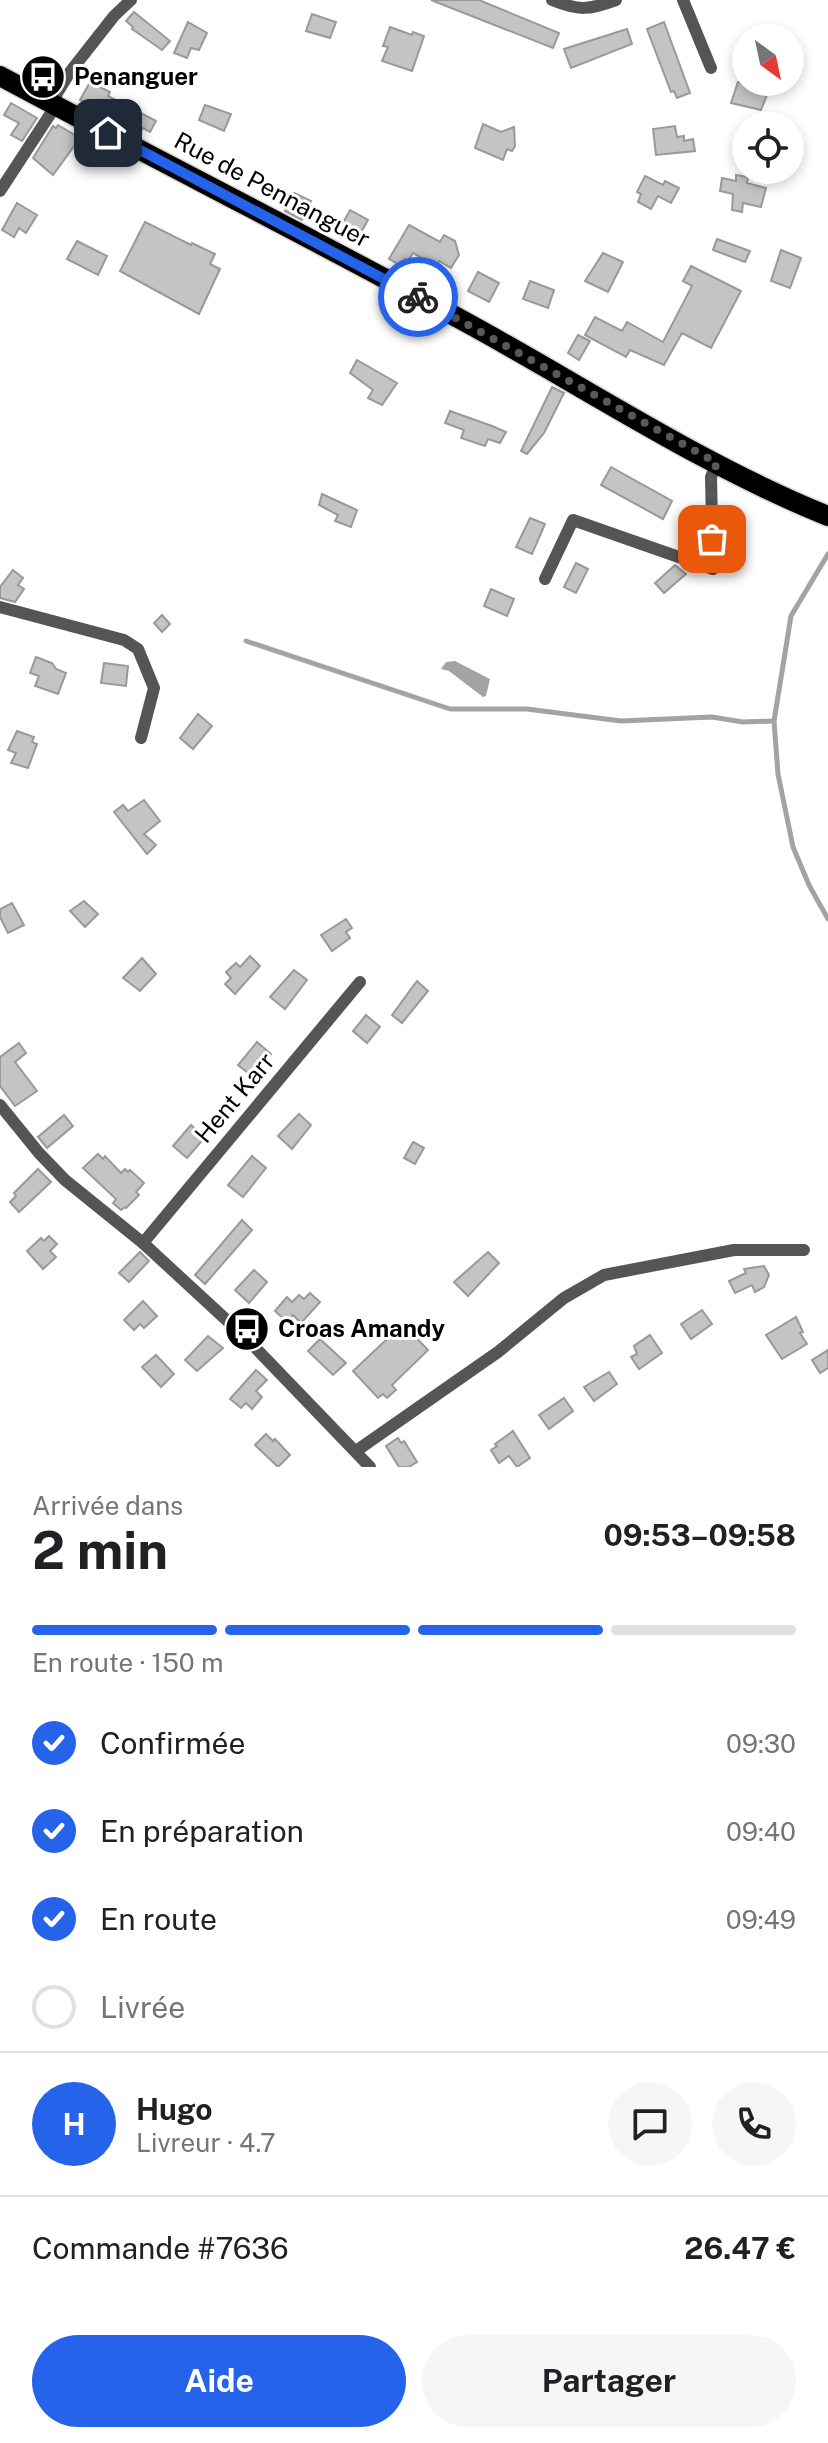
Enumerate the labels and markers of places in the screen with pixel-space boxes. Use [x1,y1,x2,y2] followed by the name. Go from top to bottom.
[19,53,67,101] bus stop icon: Penanguer
[74,62,198,90] place label: Penanguer
[74,99,142,167] pin
[678,505,746,573] pin
[223,1305,271,1353] bus stop icon: Croas Amandy
[278,1314,445,1342] place label: Croas Amandy

